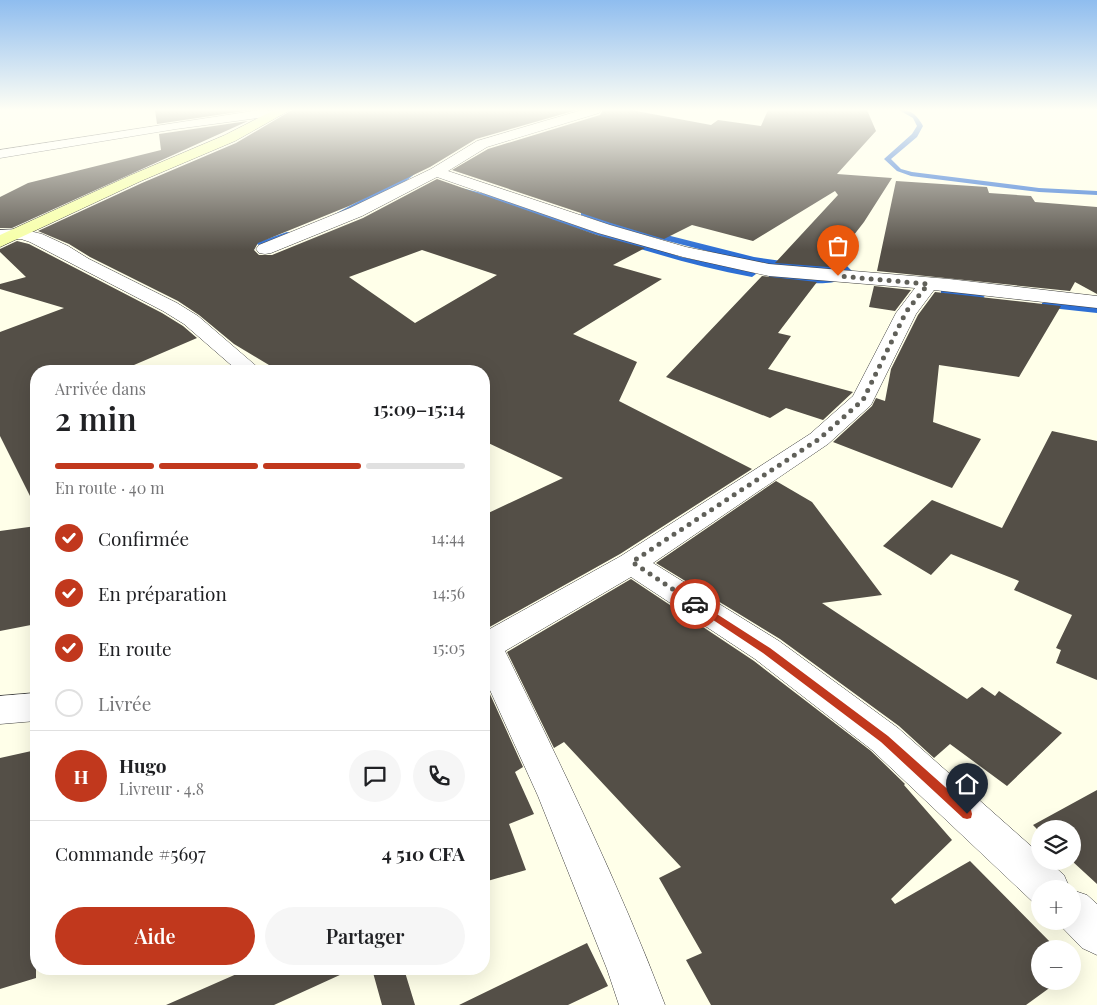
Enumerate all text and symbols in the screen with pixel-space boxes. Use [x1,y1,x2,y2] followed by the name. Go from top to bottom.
[817,225,859,276] pin
[824,232,852,260] icon: bag
[55,378,146,399] text: Arrivée dans
[373,395,465,421] text: 15:09–15:14
[55,396,137,439] text: 2 min
[55,477,164,498] text: En route · 40 m
[55,524,83,552] icon: check
[98,525,189,551] text: Confirmée
[431,527,465,548] text: 14:44
[55,579,83,607] icon: check
[670,579,720,629] courier
[98,580,227,606] text: En préparation
[432,582,465,603] text: 14:56
[681,590,709,618] icon: car
[55,634,83,662] icon: check
[98,635,172,661] text: En route
[432,637,465,658] text: 15:05
[98,690,151,716] text: Livrée
[349,750,401,802] button: chat
[413,750,465,802] button: phone
[119,752,166,778] text: Hugo
[73,763,89,789] text: H
[946,763,988,814] pin
[953,770,981,798] icon: home
[119,778,204,799] text: Livreur · 4.8
[1031,820,1081,990] map controls
[1031,820,1081,870] button: layers
[55,840,206,866] text: Commande #5697
[382,840,465,866] text: 4 510 CFA
[1031,880,1081,930] button: +
[55,907,255,965] button: Aide
[265,907,465,965] button: Partager
[1031,940,1081,990] button: −

